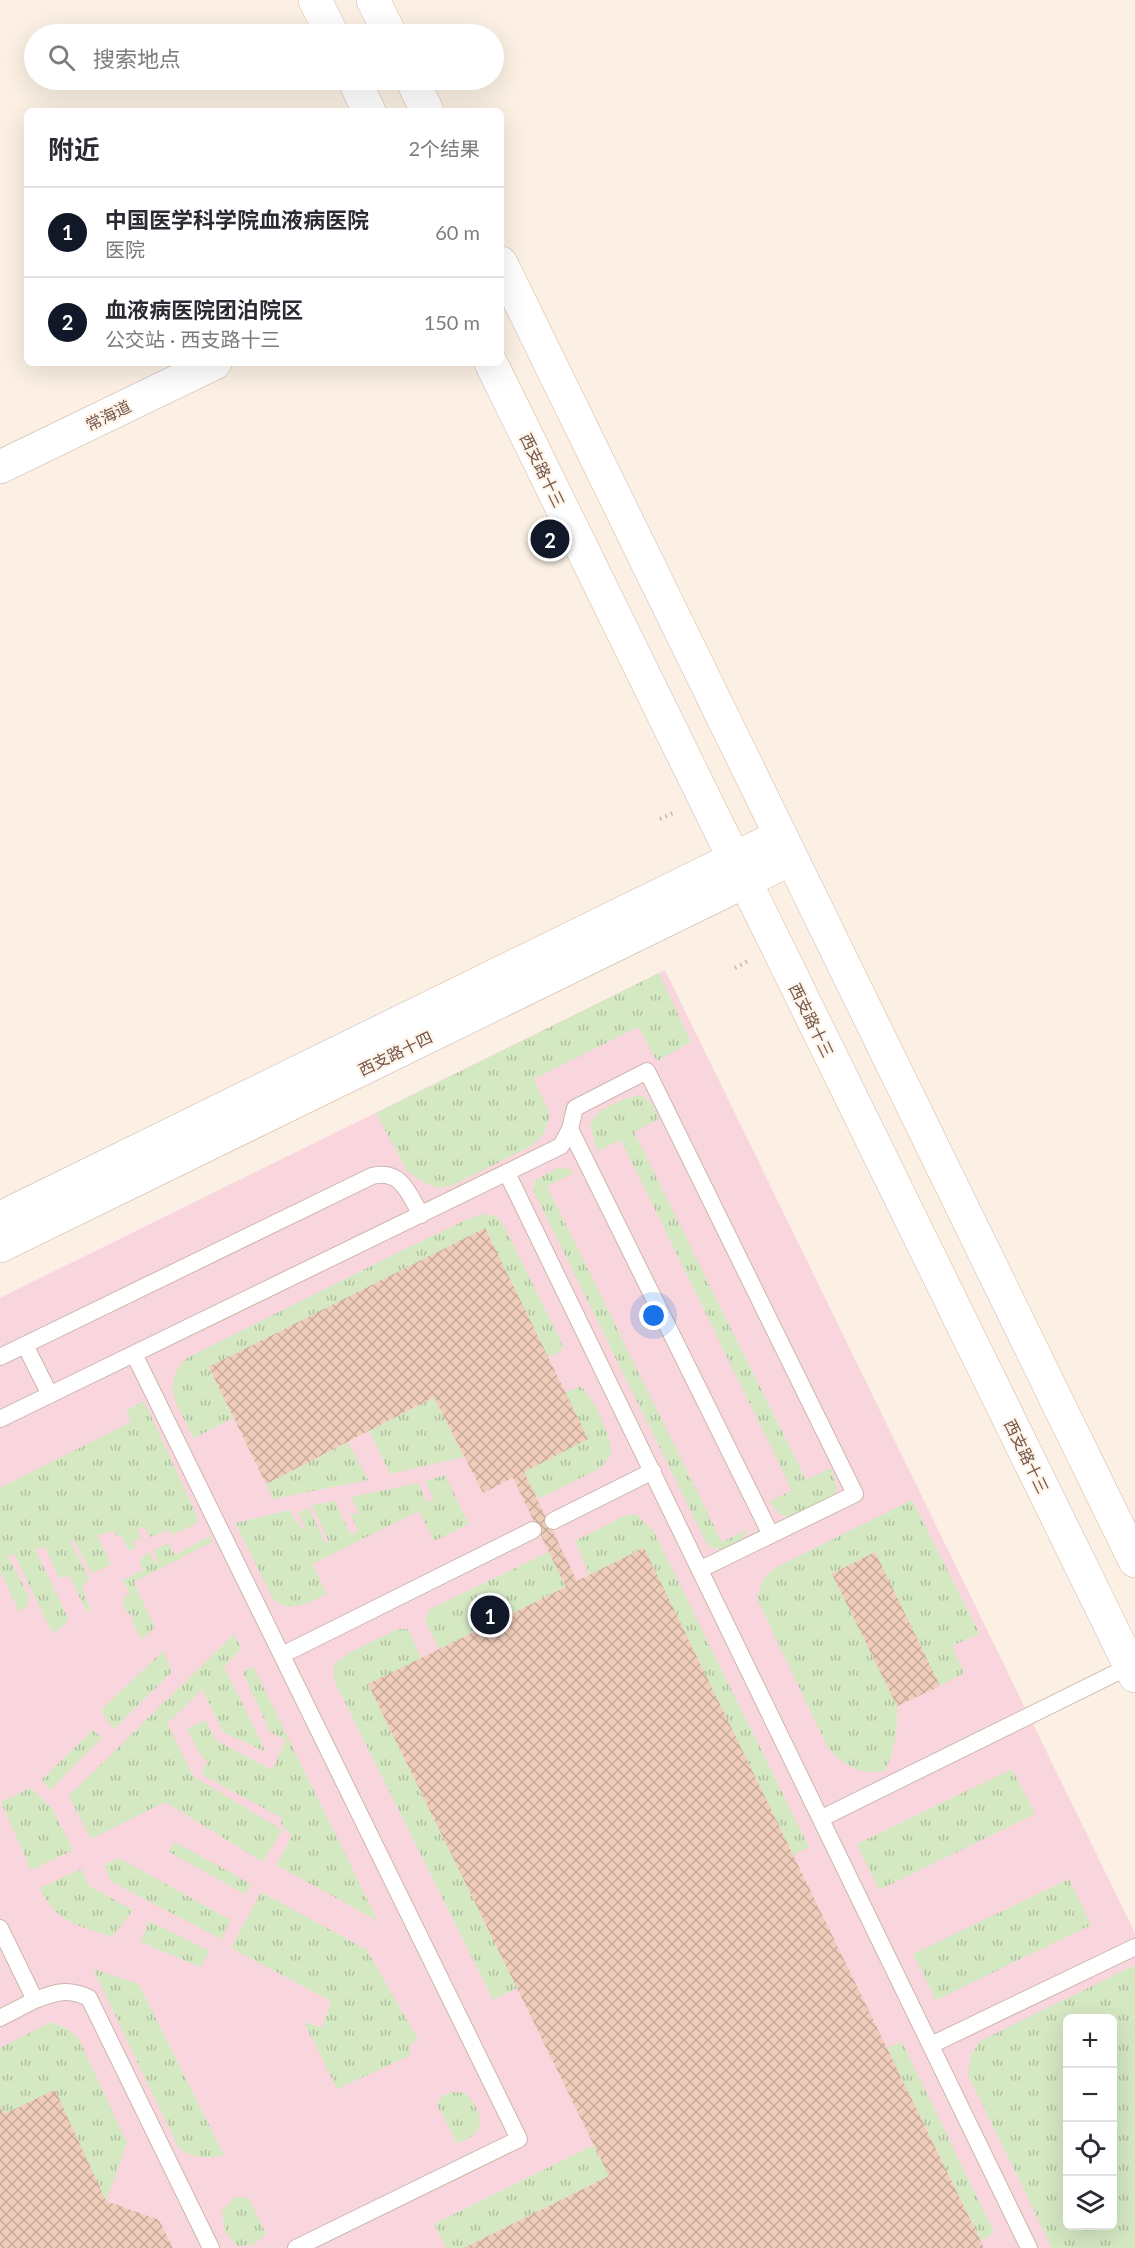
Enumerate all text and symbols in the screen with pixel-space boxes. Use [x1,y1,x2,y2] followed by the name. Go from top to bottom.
[24,24,504,90] search box
[45,41,78,74] icon: search
[93,45,181,72] text: 搜索地点
[48,133,100,165] text: 附近
[408,136,480,160] text: 2个结果
[105,206,369,233] text: 中国医学科学院血液病医院
[62,220,73,244] text: 1
[435,220,480,244] text: 60 m
[105,237,145,261] text: 医院
[105,296,303,323] text: 血液病医院团泊院区
[62,310,73,334] text: 2
[424,310,480,334] text: 150 m
[105,327,280,351] text: 公交站 · 西支路十三
[82,396,134,434] street label: 常海道
[517,430,569,510] street label: 西支路十三
[530,516,570,562] pin: 2
[786,980,838,1060] street label: 西支路十三
[355,1027,435,1079] street label: 西支路十四
[639,1301,668,1330] your location
[1001,1416,1053,1496] street label: 西支路十三
[470,1592,510,1638] pin: 1
[1063,2014,1117,2230] map controls
[1063,2014,1117,2068] button: +
[1063,2068,1117,2122] button: −
[1063,2122,1117,2176] button: locate
[1063,2176,1117,2230] button: layers

